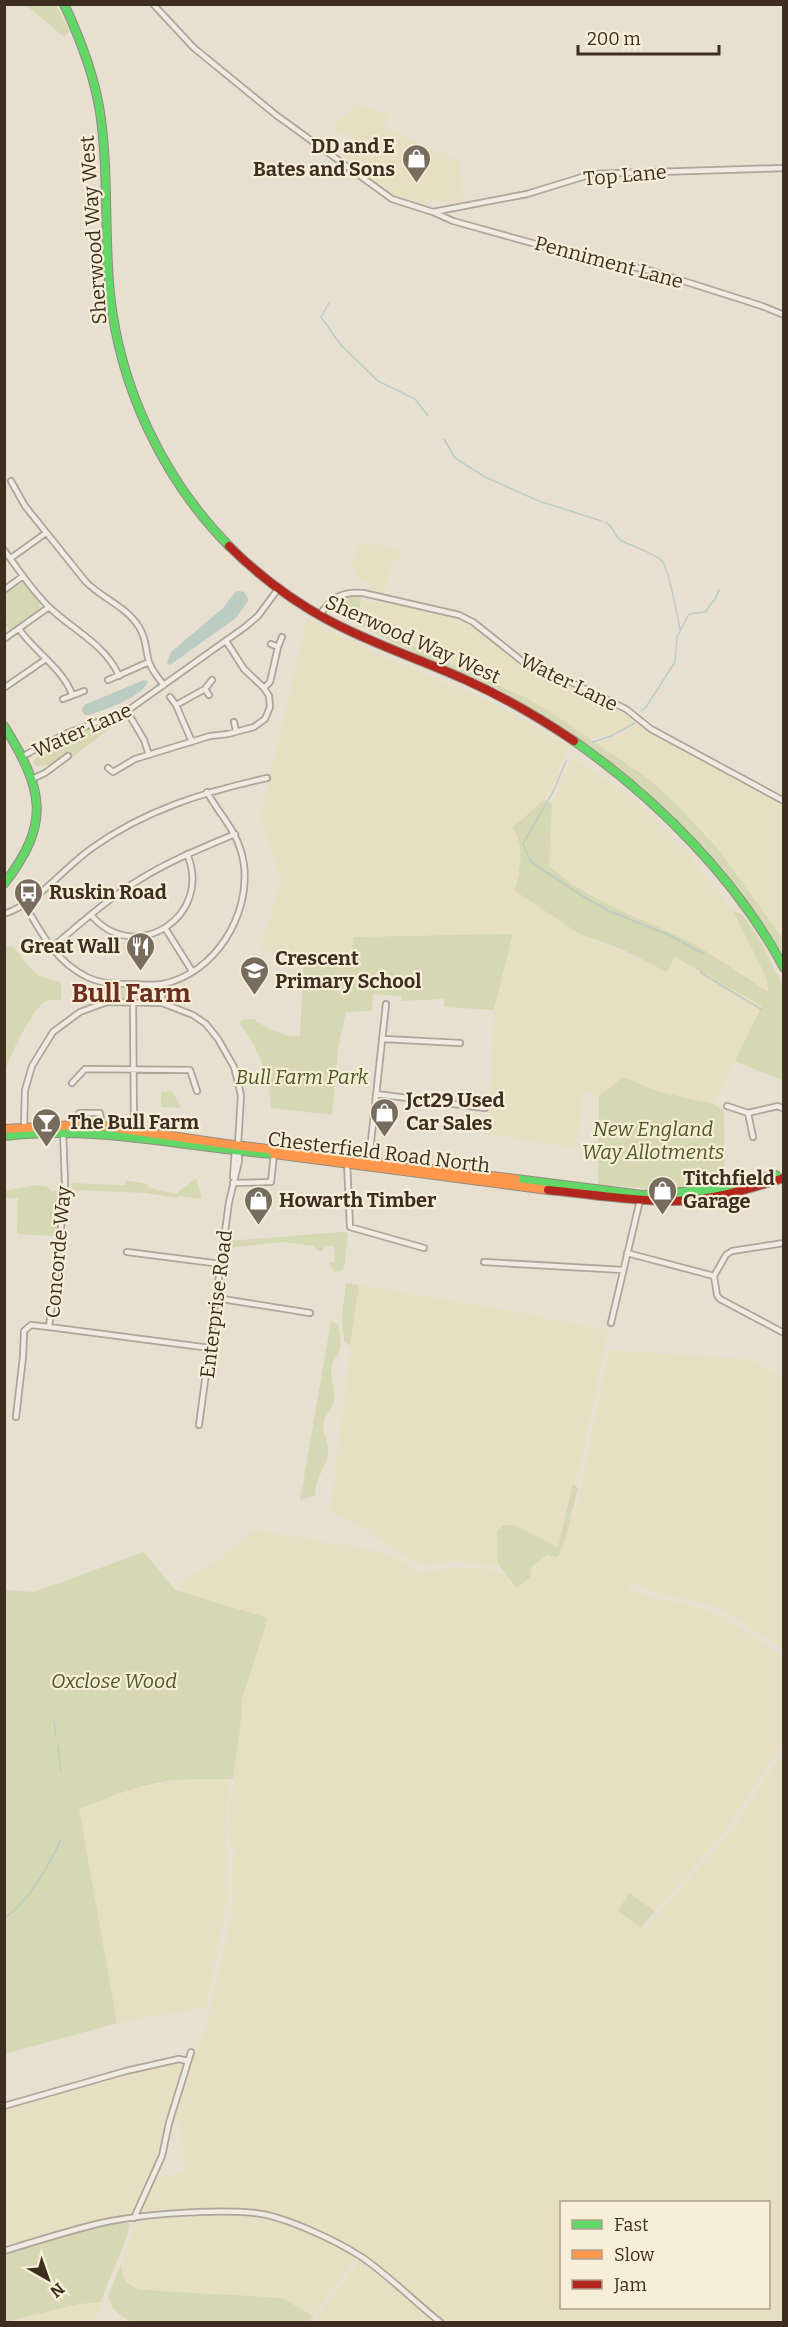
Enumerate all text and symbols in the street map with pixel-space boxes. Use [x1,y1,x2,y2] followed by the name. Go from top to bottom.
[578,18,719,56] scale bar
[587,28,641,50] text: 200 m
[253,134,395,181] place label: DD and E Bates and Sons
[74,135,112,325] street label: Sherwood Way West
[400,142,432,184] shop icon: DD and E Bates and Sons
[582,159,668,191] street label: Top Lane
[532,231,686,293] street label: Penniment Lane
[322,590,504,688] street label: Sherwood Way West
[516,648,622,716] street label: Water Lane
[29,698,135,762] street label: Water Lane
[12,876,44,918] bus stop icon: Ruskin Road
[49,880,167,904] place label: Ruskin Road
[125,930,157,972] restaurant icon: Great Wall
[20,934,120,958] place label: Great Wall
[275,946,422,993] place label: Crescent Primary School
[238,954,270,996] school or university icon: Crescent Primary School
[71,978,191,1009] district label: Bull Farm
[236,1065,369,1089] park label: Bull Farm Park
[405,1088,505,1135] place label: Jct29 Used Car Sales
[369,1096,401,1138] shop icon: Jct29 Used Car Sales
[31,1106,63,1148] bar icon: The Bull Farm
[68,1110,199,1134] place label: The Bull Farm
[582,1117,724,1164] park label: New England Way Allotments
[266,1126,492,1178] street label: Chesterfield Road North
[683,1166,775,1213] place label: Titchfield Garage
[646,1174,678,1216] shop icon: Titchfield Garage
[40,1184,76,1319] street label: Concorde Way
[242,1184,274,1226] shop icon: Howarth Timber
[279,1188,437,1212] place label: Howarth Timber
[195,1228,237,1380] street label: Enterprise Road
[51,1669,177,1693] park label: Oxclose Wood
[560,2201,770,2309] legend
[614,2214,649,2236] text: Fast
[614,2244,655,2266] text: Slow
[18,2249,78,2309] north arrow
[613,2274,647,2296] text: Jam
[46,2279,68,2301] text: N

